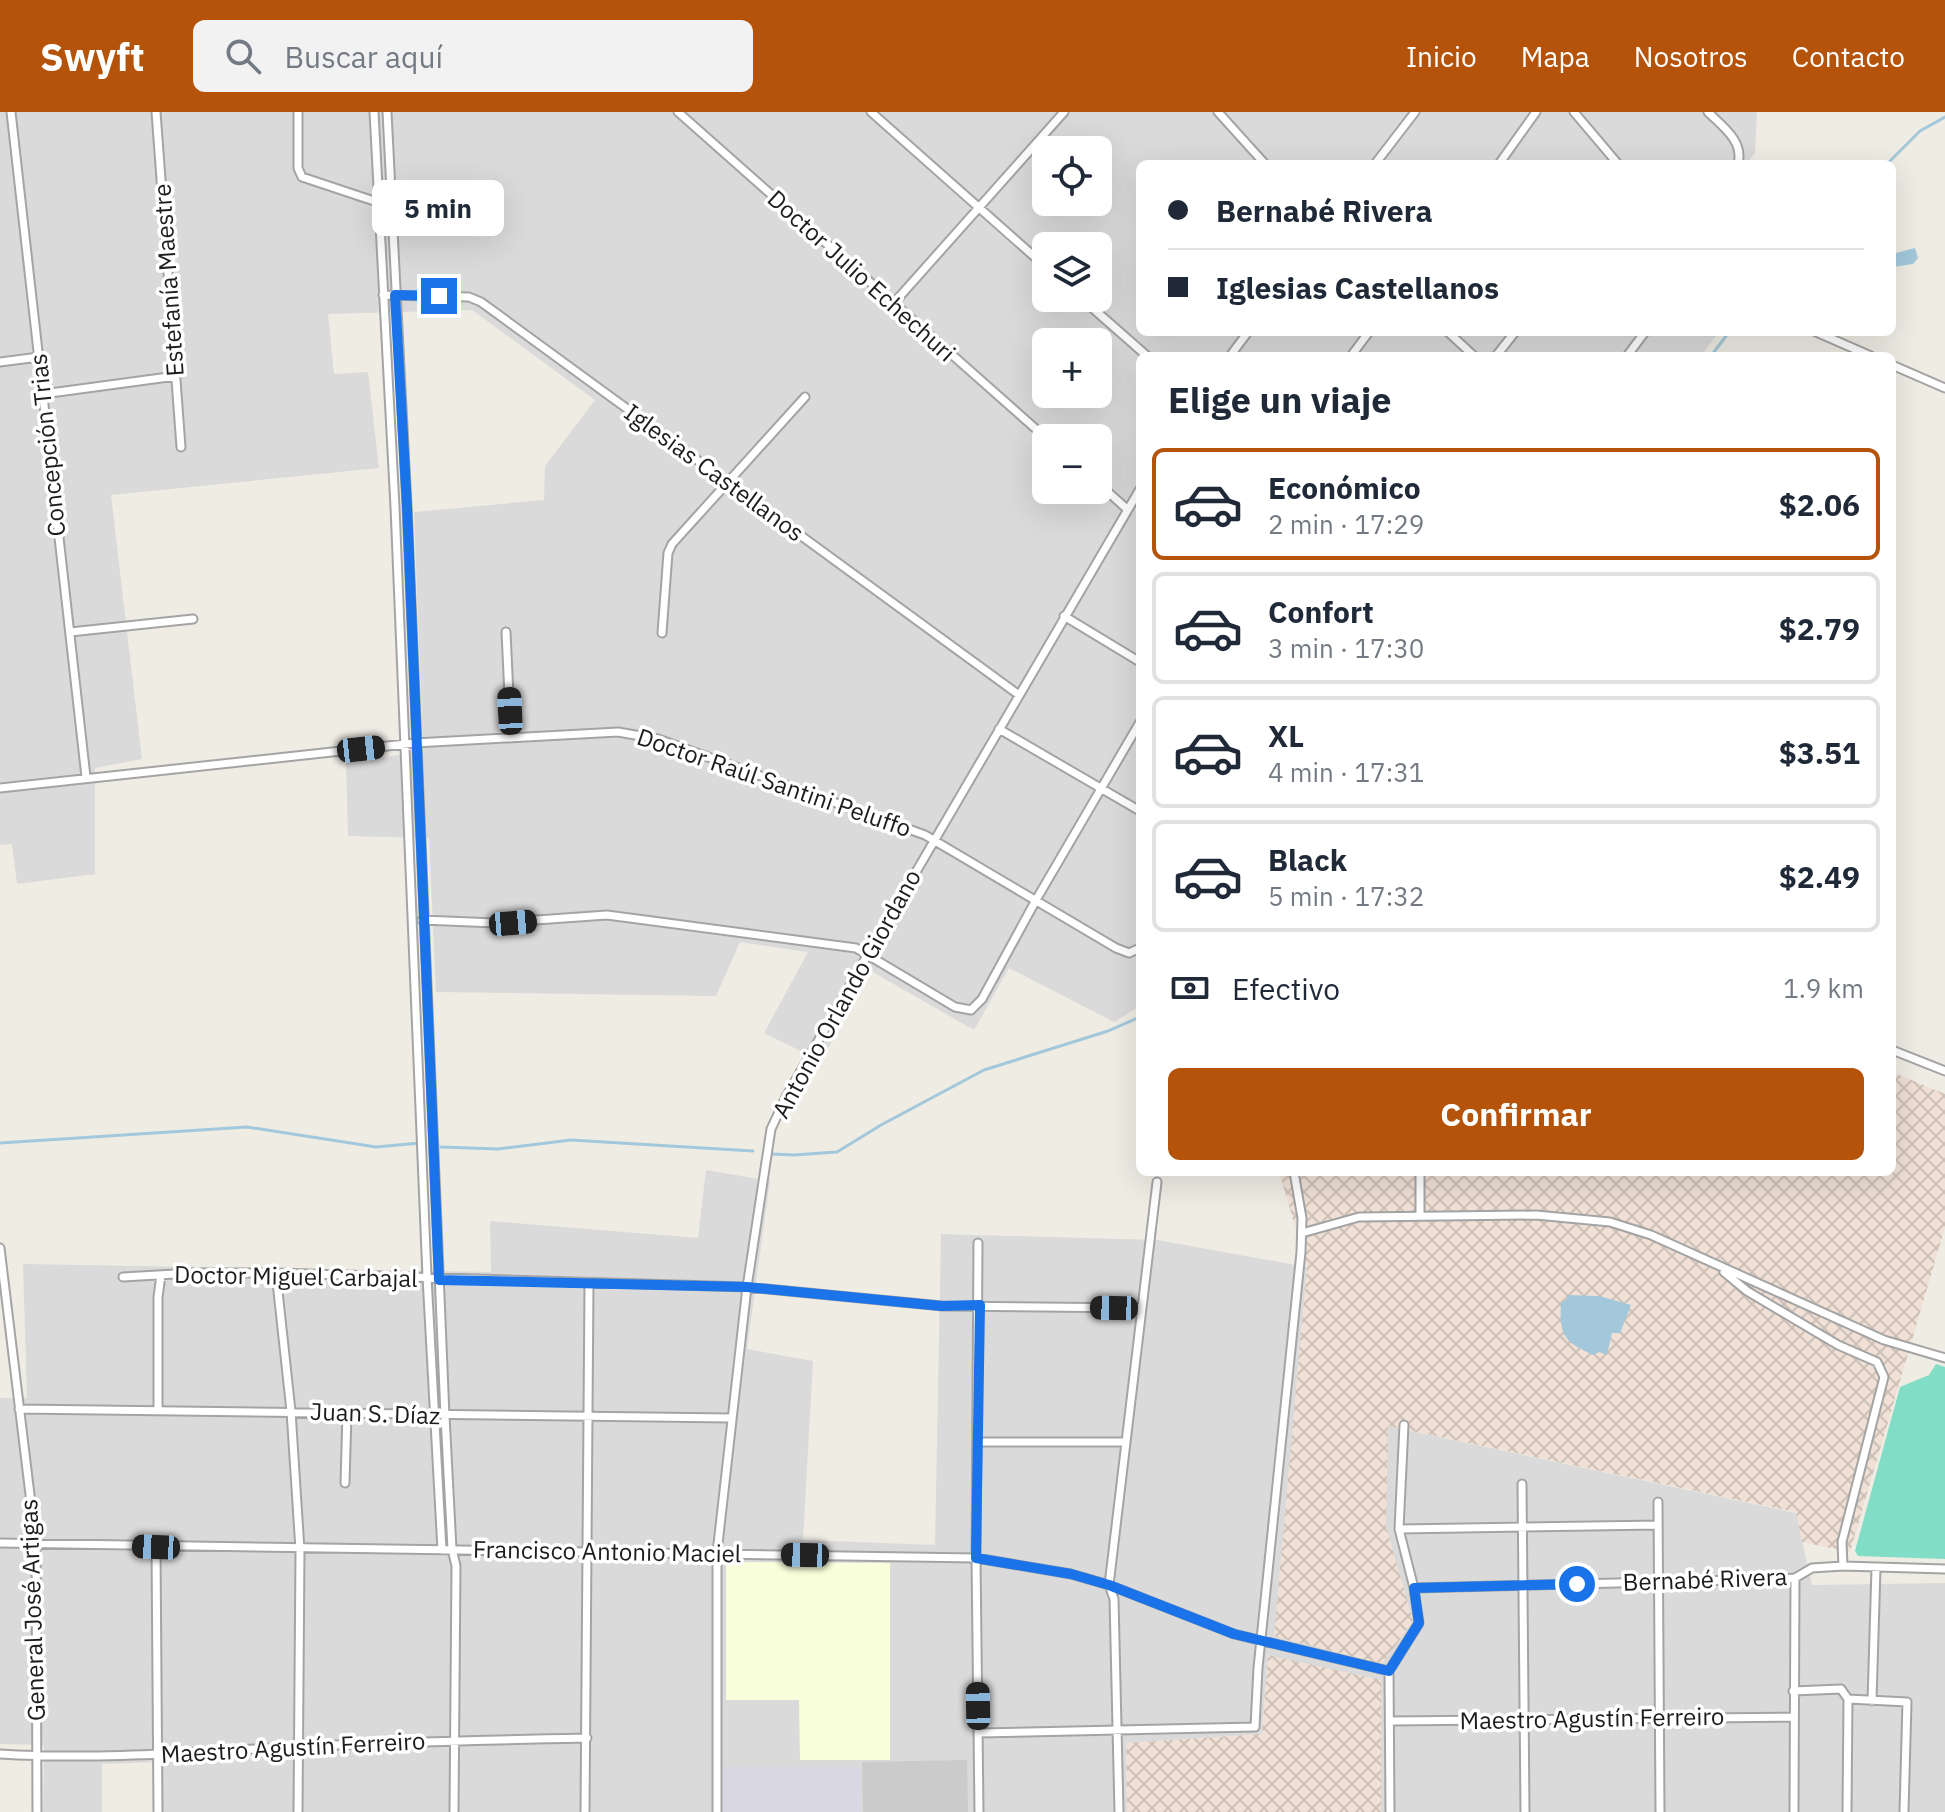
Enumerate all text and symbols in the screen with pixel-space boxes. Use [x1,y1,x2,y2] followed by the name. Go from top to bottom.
[193,20,753,92] search box
[40,32,145,81] text: Swyft
[221,34,265,78] icon: search
[285,37,443,76] text: Buscar aquí
[1406,38,1477,75] text: Inicio
[1521,38,1590,75] text: Mapa
[1634,38,1748,75] text: Nosotros
[1792,38,1905,75] text: Contacto
[1032,136,1112,504] map controls
[1032,136,1112,216] button: locate
[373,180,505,236] callout: 5 min
[761,182,962,368] street label: Doctor Julio Echechuri
[145,183,191,377] street label: Estefanía Maestre
[404,191,472,225] text: 5 min
[1216,191,1432,230] text: Bernabé Rivera
[1032,232,1112,312] button: layers
[1216,268,1499,307] text: Iglesias Castellanos
[421,278,457,314] route end
[1032,328,1112,408] button: +
[21,352,73,538] street label: Concepción Trias
[1168,376,1392,423] text: Elige un viaje
[618,396,811,548] street label: Iglesias Castellanos
[1032,424,1112,504] button: −
[1172,468,1244,540] icon: car
[1268,468,1421,507] text: Económico
[1779,485,1860,524] text: $2.06
[1268,507,1424,541] text: 2 min · 17:29
[1172,592,1244,664] icon: car
[1268,592,1374,631] text: Confort
[1779,609,1860,648] text: $2.79
[1268,631,1424,665] text: 3 min · 17:30
[497,686,523,736] car
[1172,716,1244,788] icon: car
[1268,716,1304,755] text: XL
[633,720,916,844] street label: Doctor Raúl Santini Peluffo
[1779,733,1860,772] text: $3.51
[336,735,386,763] car
[1268,755,1424,789] text: 4 min · 17:31
[1172,840,1244,912] icon: car
[1268,840,1347,879] text: Black
[1779,857,1860,896] text: $2.49
[764,863,928,1124] street label: Antonio Orlando Giordano
[1268,879,1424,913] text: 5 min · 17:32
[488,909,538,937] car
[1168,966,1212,1010] icon: cash
[1232,969,1340,1008] text: Efectivo
[1783,971,1864,1005] text: 1.9 km
[1168,1068,1864,1160] button: Confirmar
[174,1258,418,1294] street label: Doctor Miguel Carbajal
[1090,1296,1138,1320] car
[309,1395,441,1431] street label: Juan S. Díaz
[12,1498,52,1722] street label: General José Artigas
[473,1533,742,1569] street label: Francisco Antonio Maciel
[132,1534,180,1560] car
[781,1543,829,1567] car
[1622,1560,1788,1598] street label: Bernabé Rivera
[1559,1566,1595,1602] route start
[966,1682,990,1730] car
[1459,1700,1725,1736] street label: Maestro Agustín Ferreiro
[160,1724,426,1770] street label: Maestro Agustín Ferreiro

